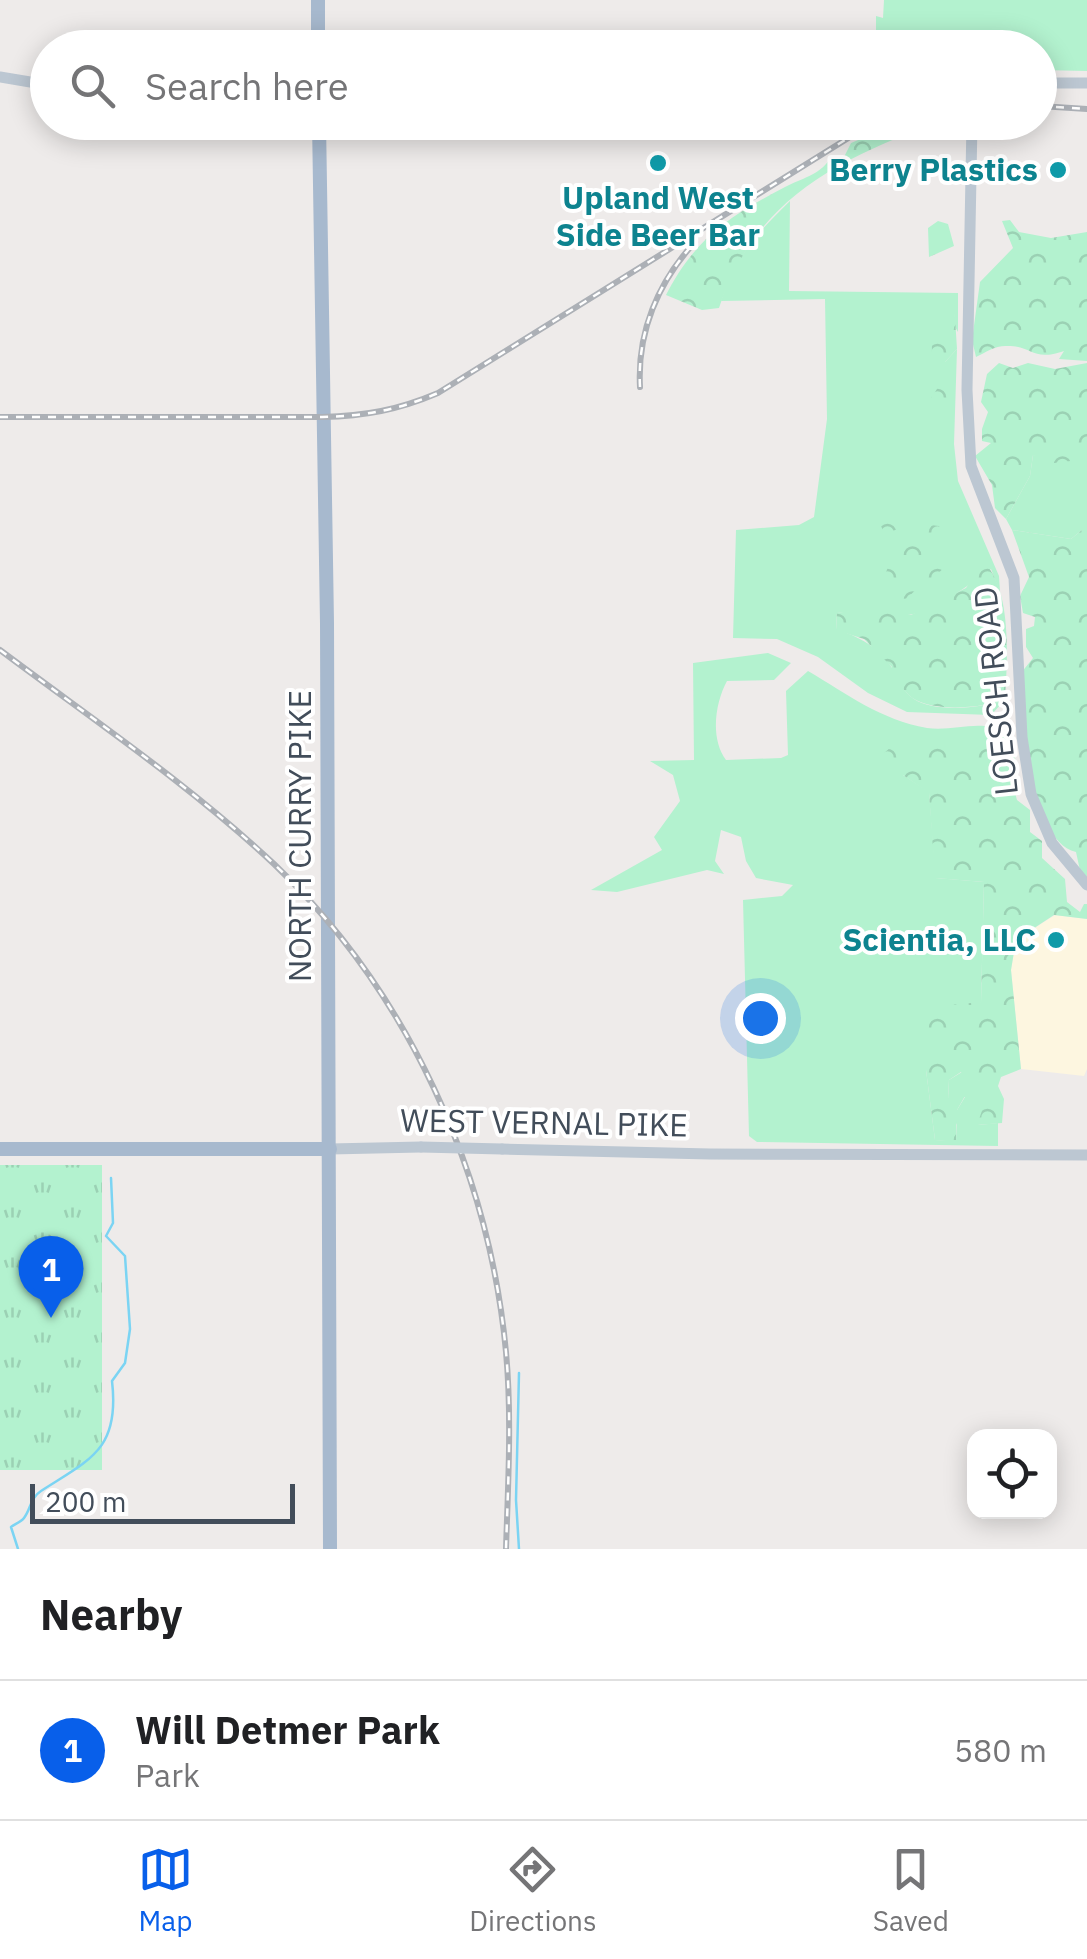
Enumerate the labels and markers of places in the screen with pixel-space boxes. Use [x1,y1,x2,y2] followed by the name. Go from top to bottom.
[829,148,1038,190] place label: Berry Plastics
[647,152,669,174] marker: Upland West Side Beer Bar
[1047,159,1069,181] marker: Berry Plastics
[556,176,760,255] place label: Upland West Side Beer Bar
[842,918,1036,960] place label: Scientia, LLC
[1045,929,1067,951] marker: Scientia, LLC
[18,1236,84,1318] pin: 1

